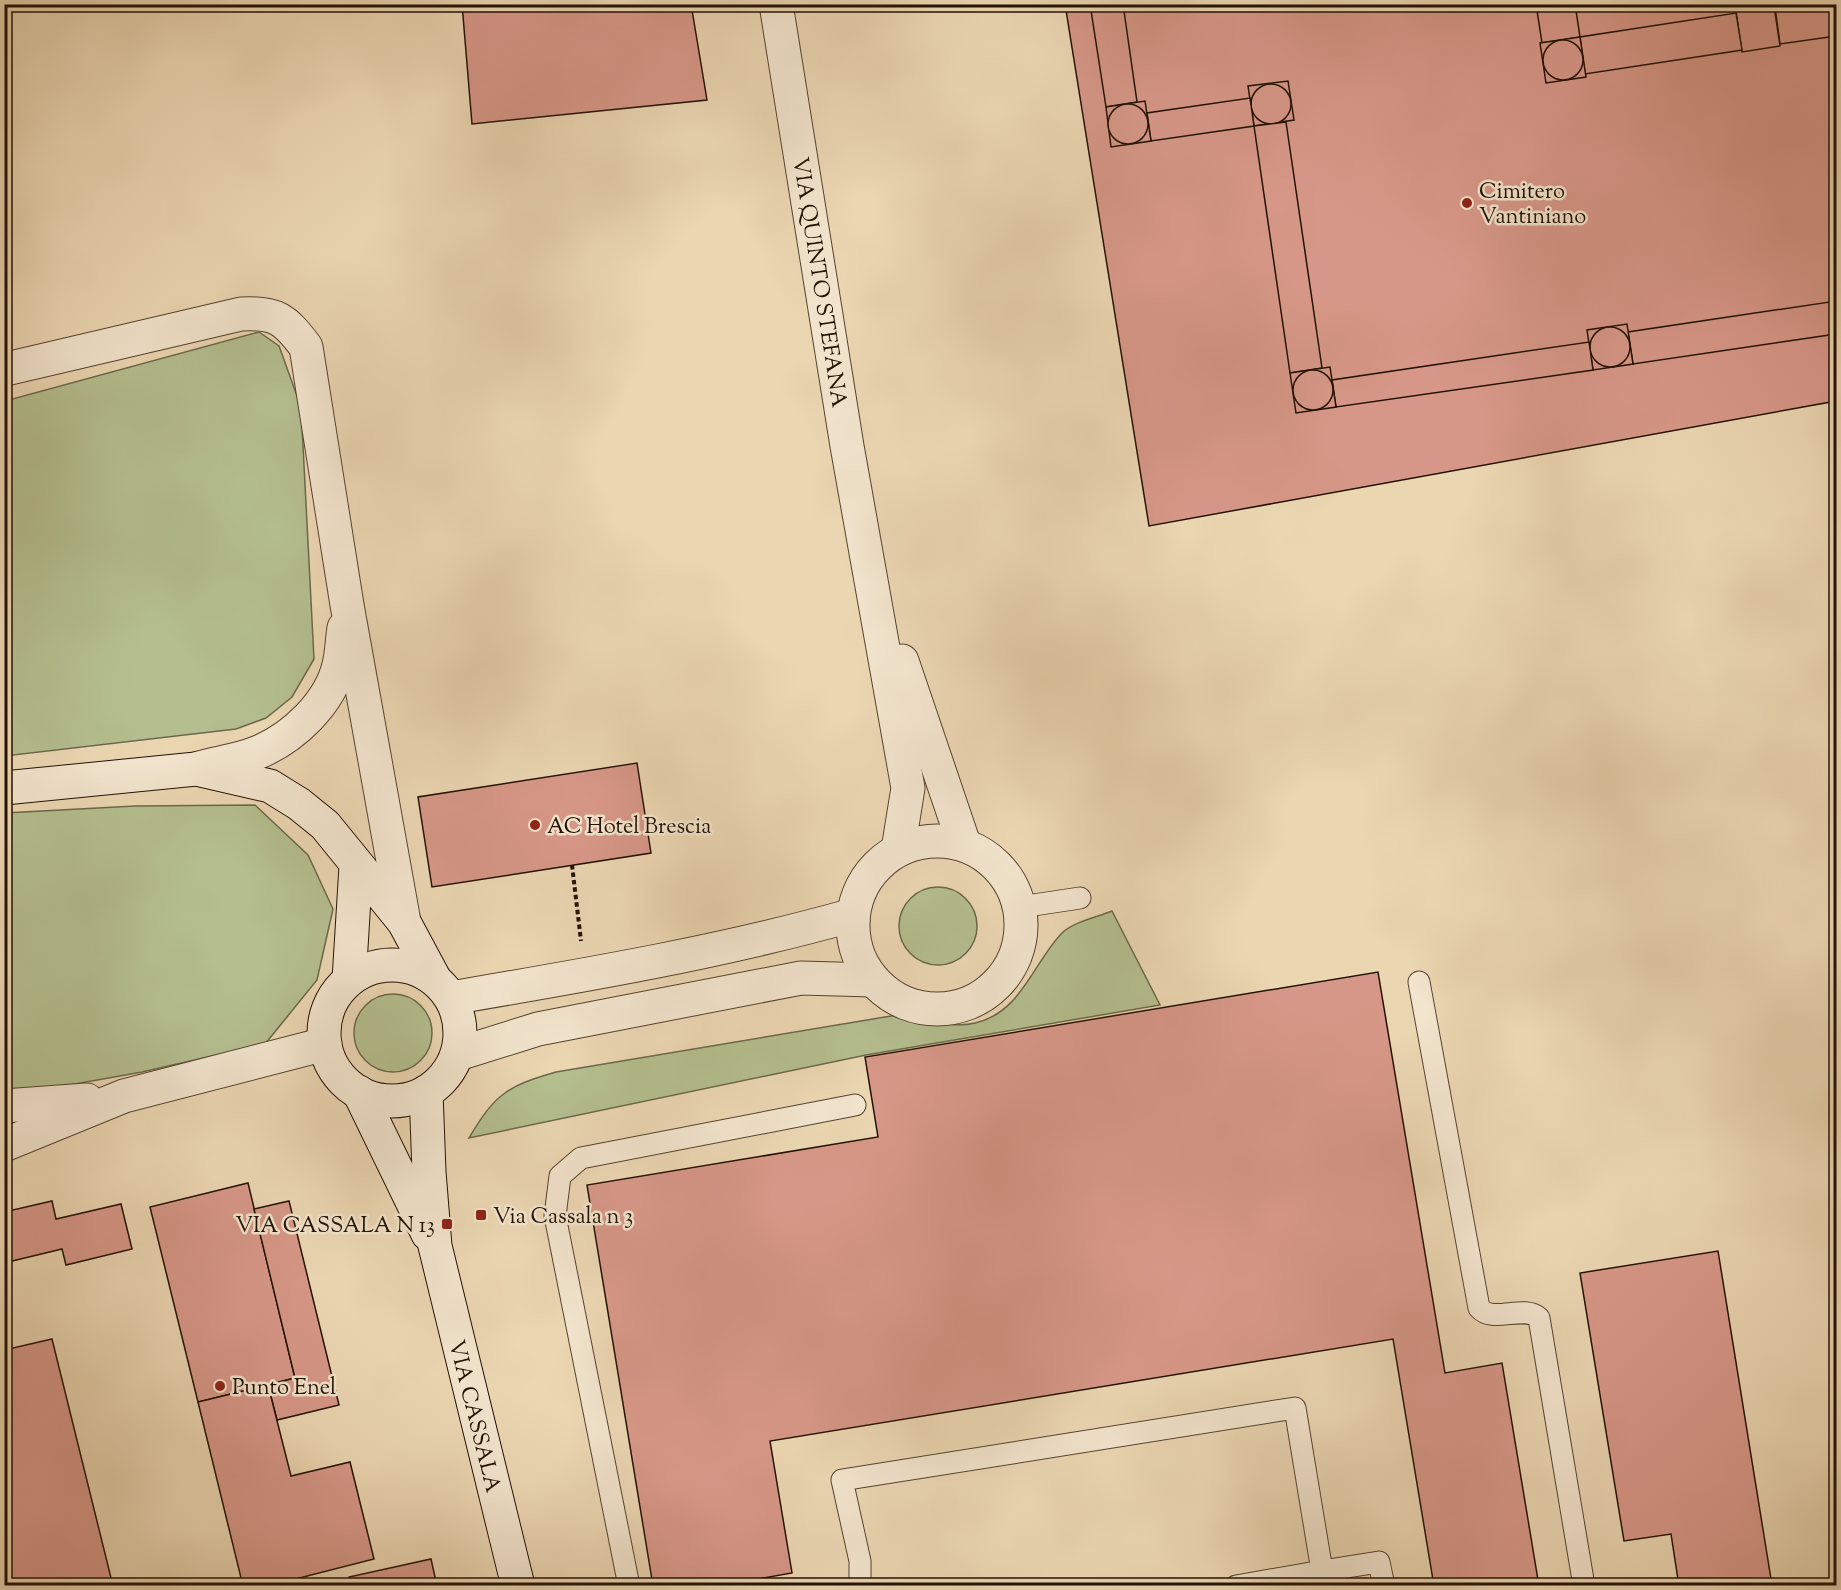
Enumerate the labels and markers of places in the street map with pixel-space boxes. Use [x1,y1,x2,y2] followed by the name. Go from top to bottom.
[1479,177,1586,234] place label: Cimitero Vantiniano
[1460,196,1474,210] marker: Cimitero Vantiniano
[547,812,711,844] place label: AC Hotel Brescia
[528,818,542,832] marker: AC Hotel Brescia
[493,1202,633,1234] place label: Via Cassala n 3
[474,1208,488,1222] marker: Via Cassala n 3
[235,1211,435,1243] place label: VIA CASSALA N 13
[440,1217,454,1231] marker: VIA CASSALA N 13
[232,1373,336,1405] place label: Punto Enel
[213,1379,227,1393] marker: Punto Enel

